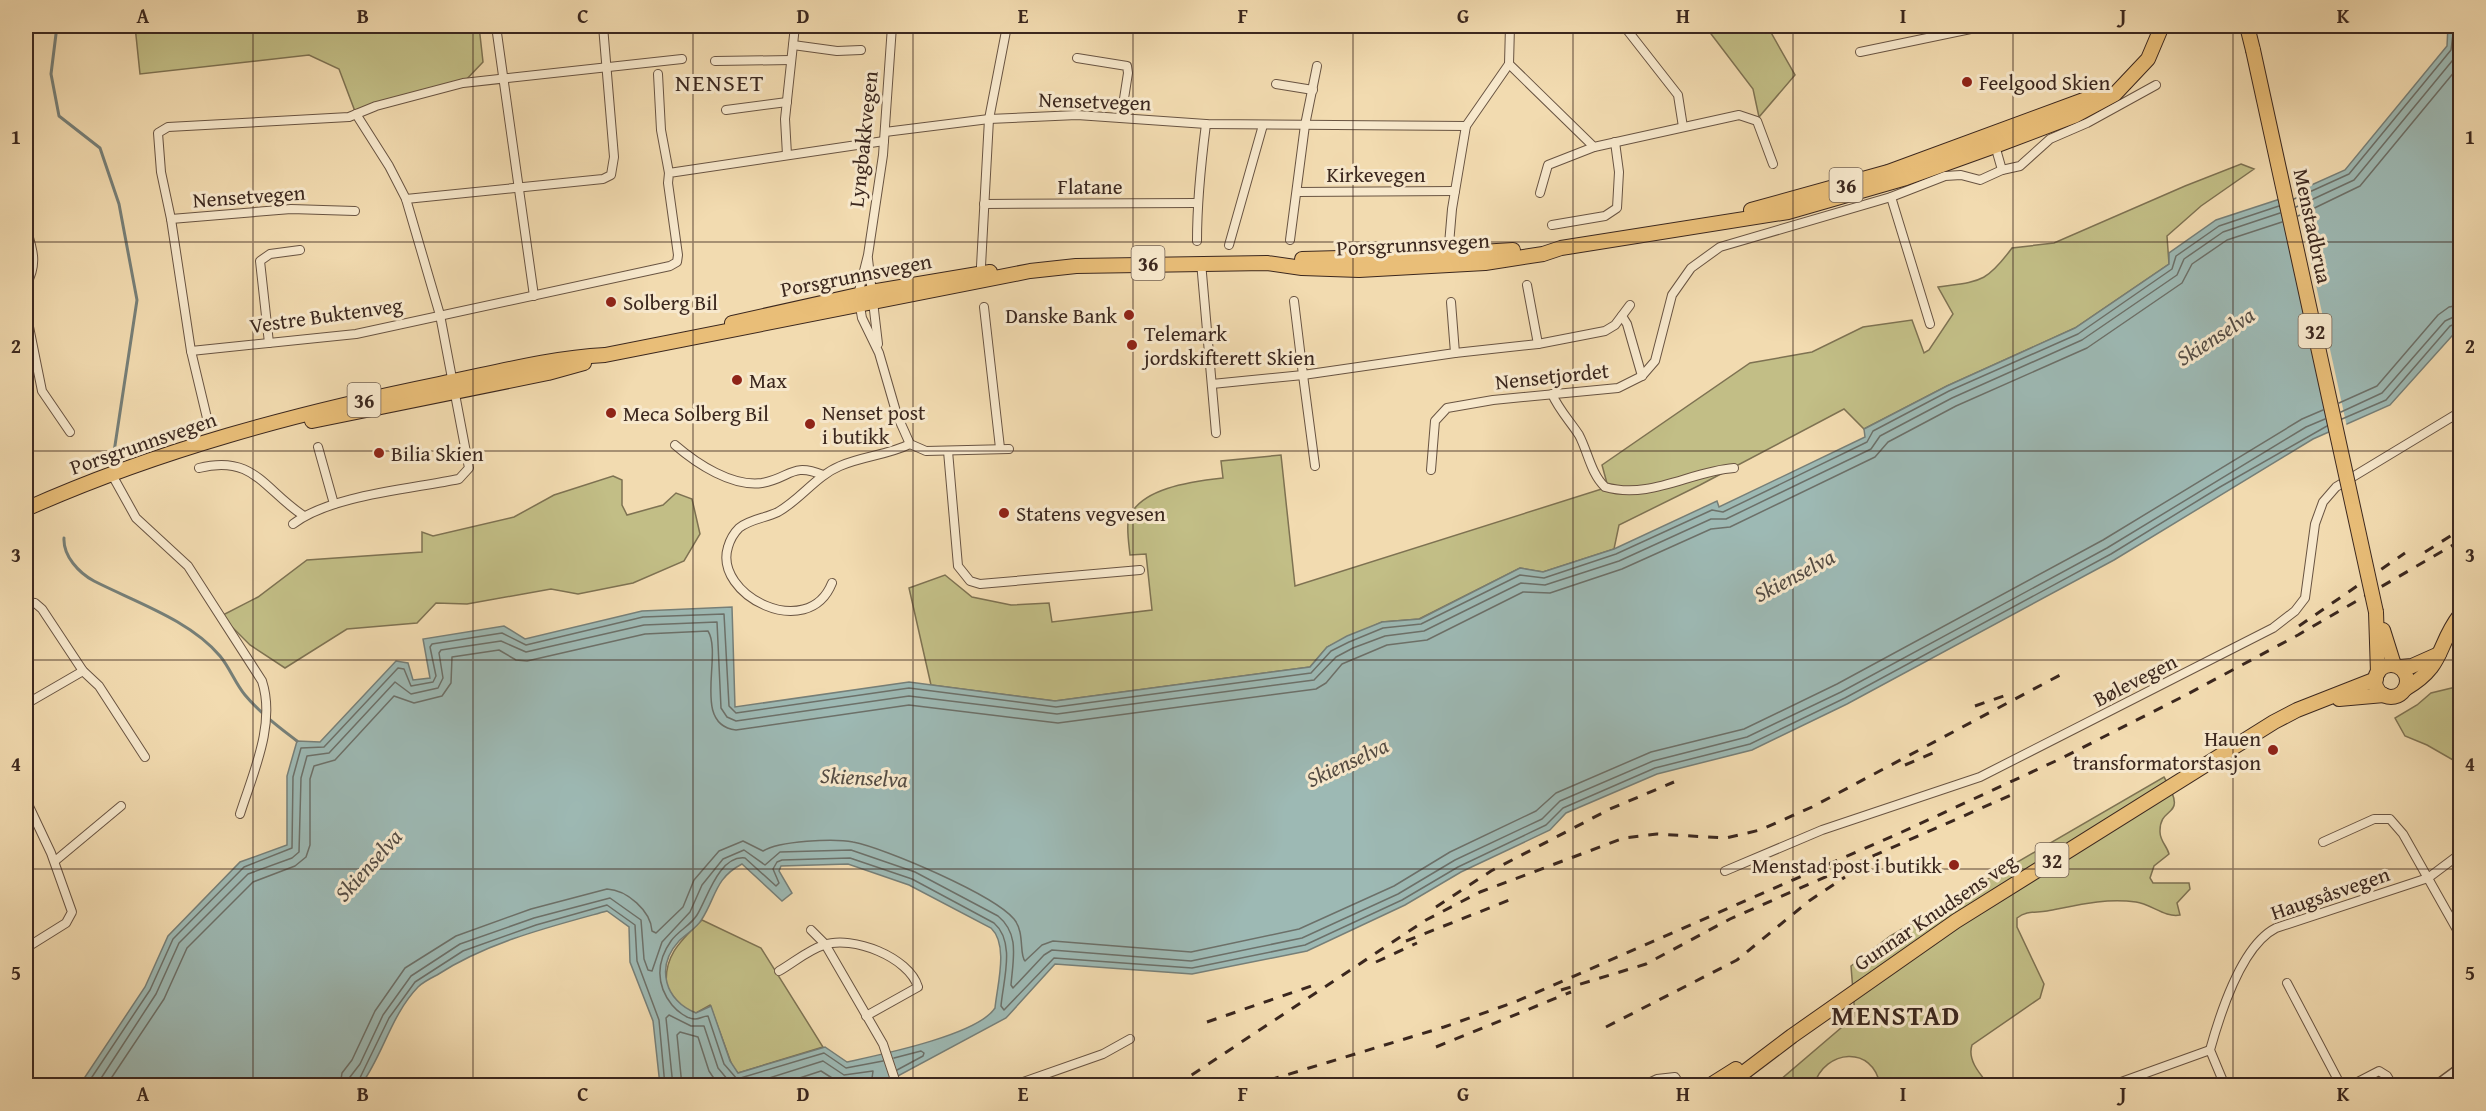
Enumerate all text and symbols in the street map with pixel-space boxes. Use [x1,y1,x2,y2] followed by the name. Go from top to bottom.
[137,1,150,30] text: A
[357,1,369,30] text: B
[577,1,589,30] text: C
[796,1,810,30] text: D
[1018,1,1029,30] text: E
[1238,1,1248,30] text: F
[1457,1,1469,30] text: G
[1676,1,1690,30] text: H
[1900,1,1906,30] text: I
[2117,1,2127,30] text: J
[2337,1,2350,30] text: K
[675,65,765,100] district label: NENSET
[1979,67,2110,98] place label: Feelgood Skien
[840,69,886,209] street label: Lyngbakkvegen
[1960,75,1974,89] marker: Feelgood Skien
[1038,84,1152,118] street label: Nensetvegen
[11,122,21,151] text: 1
[2465,122,2475,151] text: 1
[1327,159,1426,190] street label: Kirkevegen
[2286,166,2340,286] street label: Menstadbrua
[1830,168,1862,202] road number: 36
[1057,171,1123,202] street label: Flatane
[192,177,307,215] street label: Nensetvegen
[1336,224,1491,263] street label: Porsgrunnsvegen
[778,245,934,305] street label: Porsgrunnsvegen
[1132,246,1164,280] road number: 36
[623,287,718,318] place label: Solberg Bil
[247,289,405,341] street label: Vestre Buktenveg
[604,295,618,309] marker: Solberg Bil
[2170,299,2260,373] water label: Skienselva
[1005,300,1117,331] place label: Danske Bank
[1122,308,1136,322] marker: Danske Bank
[2298,314,2332,348] road number: 32
[1141,318,1315,373] place label: Telemark jordskifterett Skien
[11,331,21,360] text: 2
[2465,331,2475,360] text: 2
[1125,338,1139,352] marker: Telemark jordskifterett Skien
[1494,355,1611,397] street label: Nensetjordet
[749,365,787,396] place label: Max
[730,373,744,387] marker: Max
[348,383,380,417] road number: 36
[822,397,926,452] place label: Nenset post i butikk
[623,398,769,429] place label: Meca Solberg Bil
[65,403,221,483] street label: Porsgrunnsvegen
[604,406,618,420] marker: Meca Solberg Bil
[803,417,817,431] marker: Nenset post i butikk
[391,438,484,469] place label: Bilia Skien
[372,446,386,460] marker: Bilia Skien
[1016,498,1166,529] place label: Statens vegvesen
[997,506,1011,520] marker: Statens vegvesen
[11,540,21,569] text: 3
[1748,540,1840,610] water label: Skienselva
[2465,540,2475,569] text: 3
[2088,646,2182,714] street label: Bølevegen
[2073,723,2261,778] place label: Hauen transformatorstasjon
[1300,729,1394,795] water label: Skienselva
[2266,743,2280,757] marker: Hauen transformatorstasjon
[11,749,21,778] text: 4
[2465,749,2475,778] text: 4
[819,759,909,795] water label: Skienselva
[327,822,409,908] water label: Skienselva
[2036,843,2068,877] road number: 32
[1847,846,2023,978] street label: Gunnar Knudsens veg
[1752,850,1942,881] place label: Menstad post i butikk
[1947,858,1961,872] marker: Menstad post i butikk
[2266,858,2394,928] street label: Haugsåsvegen
[11,958,21,987] text: 5
[2465,958,2475,987] text: 5
[1831,995,1961,1035] district label: MENSTAD
[137,1079,150,1108] text: A
[357,1079,369,1108] text: B
[577,1079,589,1108] text: C
[796,1079,810,1108] text: D
[1018,1079,1029,1108] text: E
[1238,1079,1248,1108] text: F
[1457,1079,1469,1108] text: G
[1676,1079,1690,1108] text: H
[1900,1079,1906,1108] text: I
[2117,1079,2127,1108] text: J
[2337,1079,2350,1108] text: K

